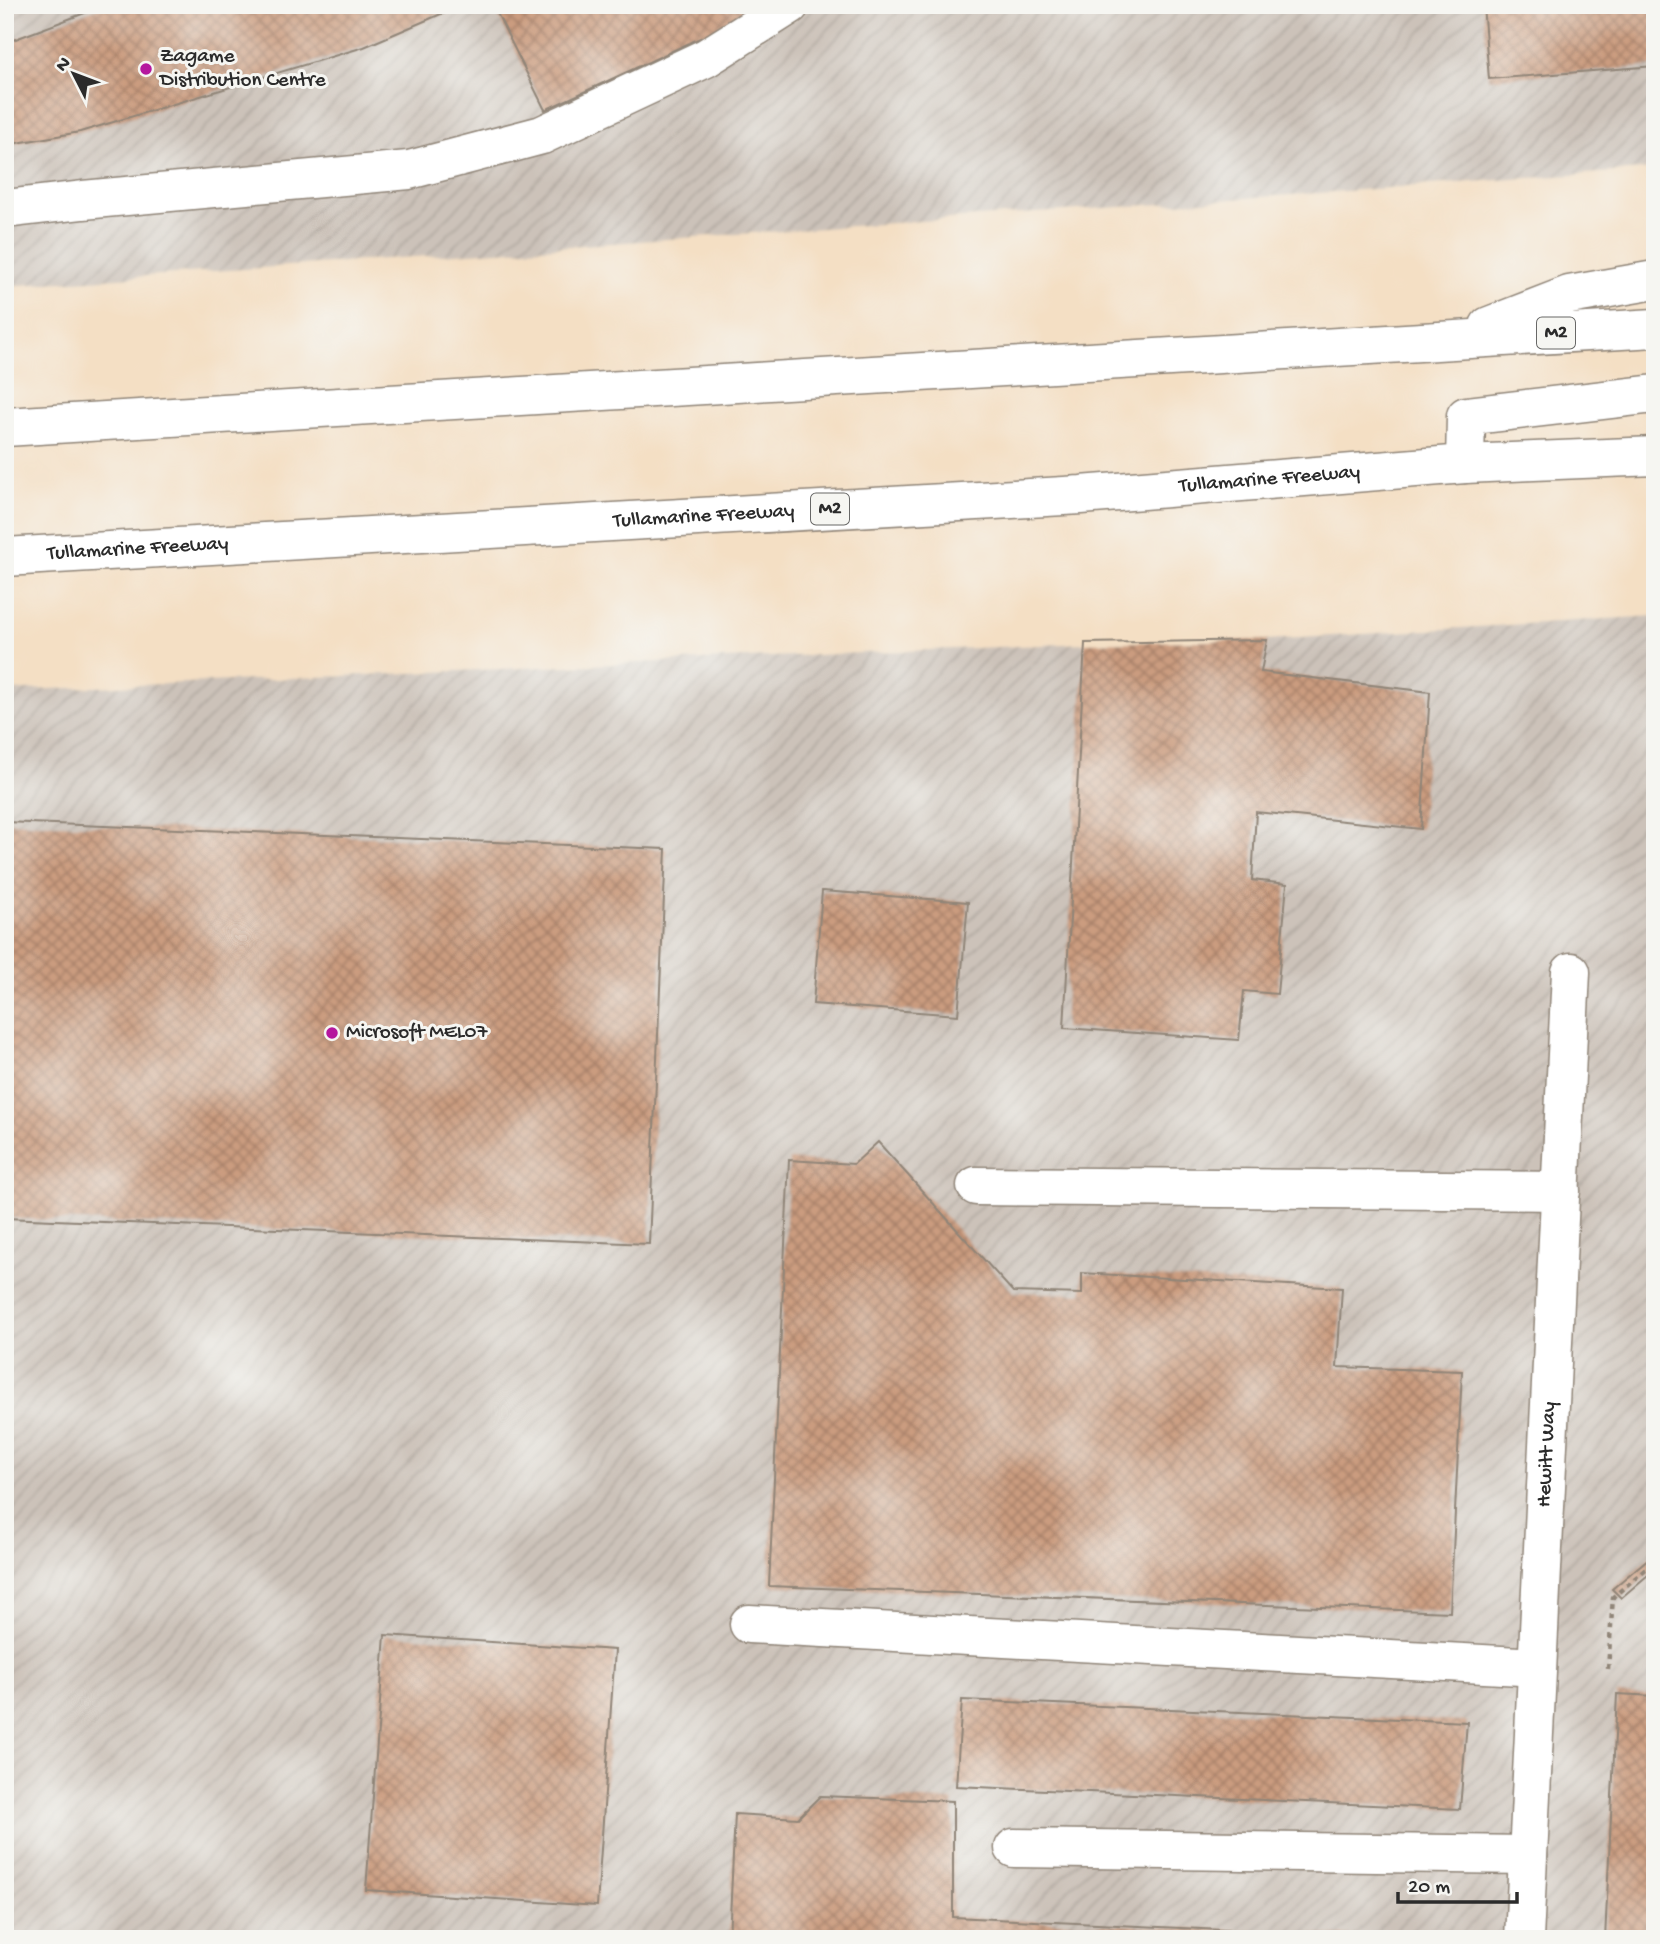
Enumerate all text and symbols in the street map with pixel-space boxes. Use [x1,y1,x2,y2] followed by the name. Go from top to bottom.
[38,38,108,108] north arrow
[158,45,327,94] place label: Zagame Distribution Centre
[51,53,77,77] text: N
[138,61,154,77] marker: Zagame Distribution Centre
[1537,318,1575,348] road number: M2
[1177,460,1361,500] street label: Tullamarine Freeway
[811,494,849,524] road number: M2
[612,499,795,534] street label: Tullamarine Freeway
[45,532,229,567] street label: Tullamarine Freeway
[346,1021,488,1046] place label: Microsoft MEL07
[324,1025,340,1041] marker: Microsoft MEL07
[1532,1401,1563,1508] street label: Hewitt Way
[1398,1860,1516,1904] scale bar
[1408,1876,1450,1901] text: 20 m

